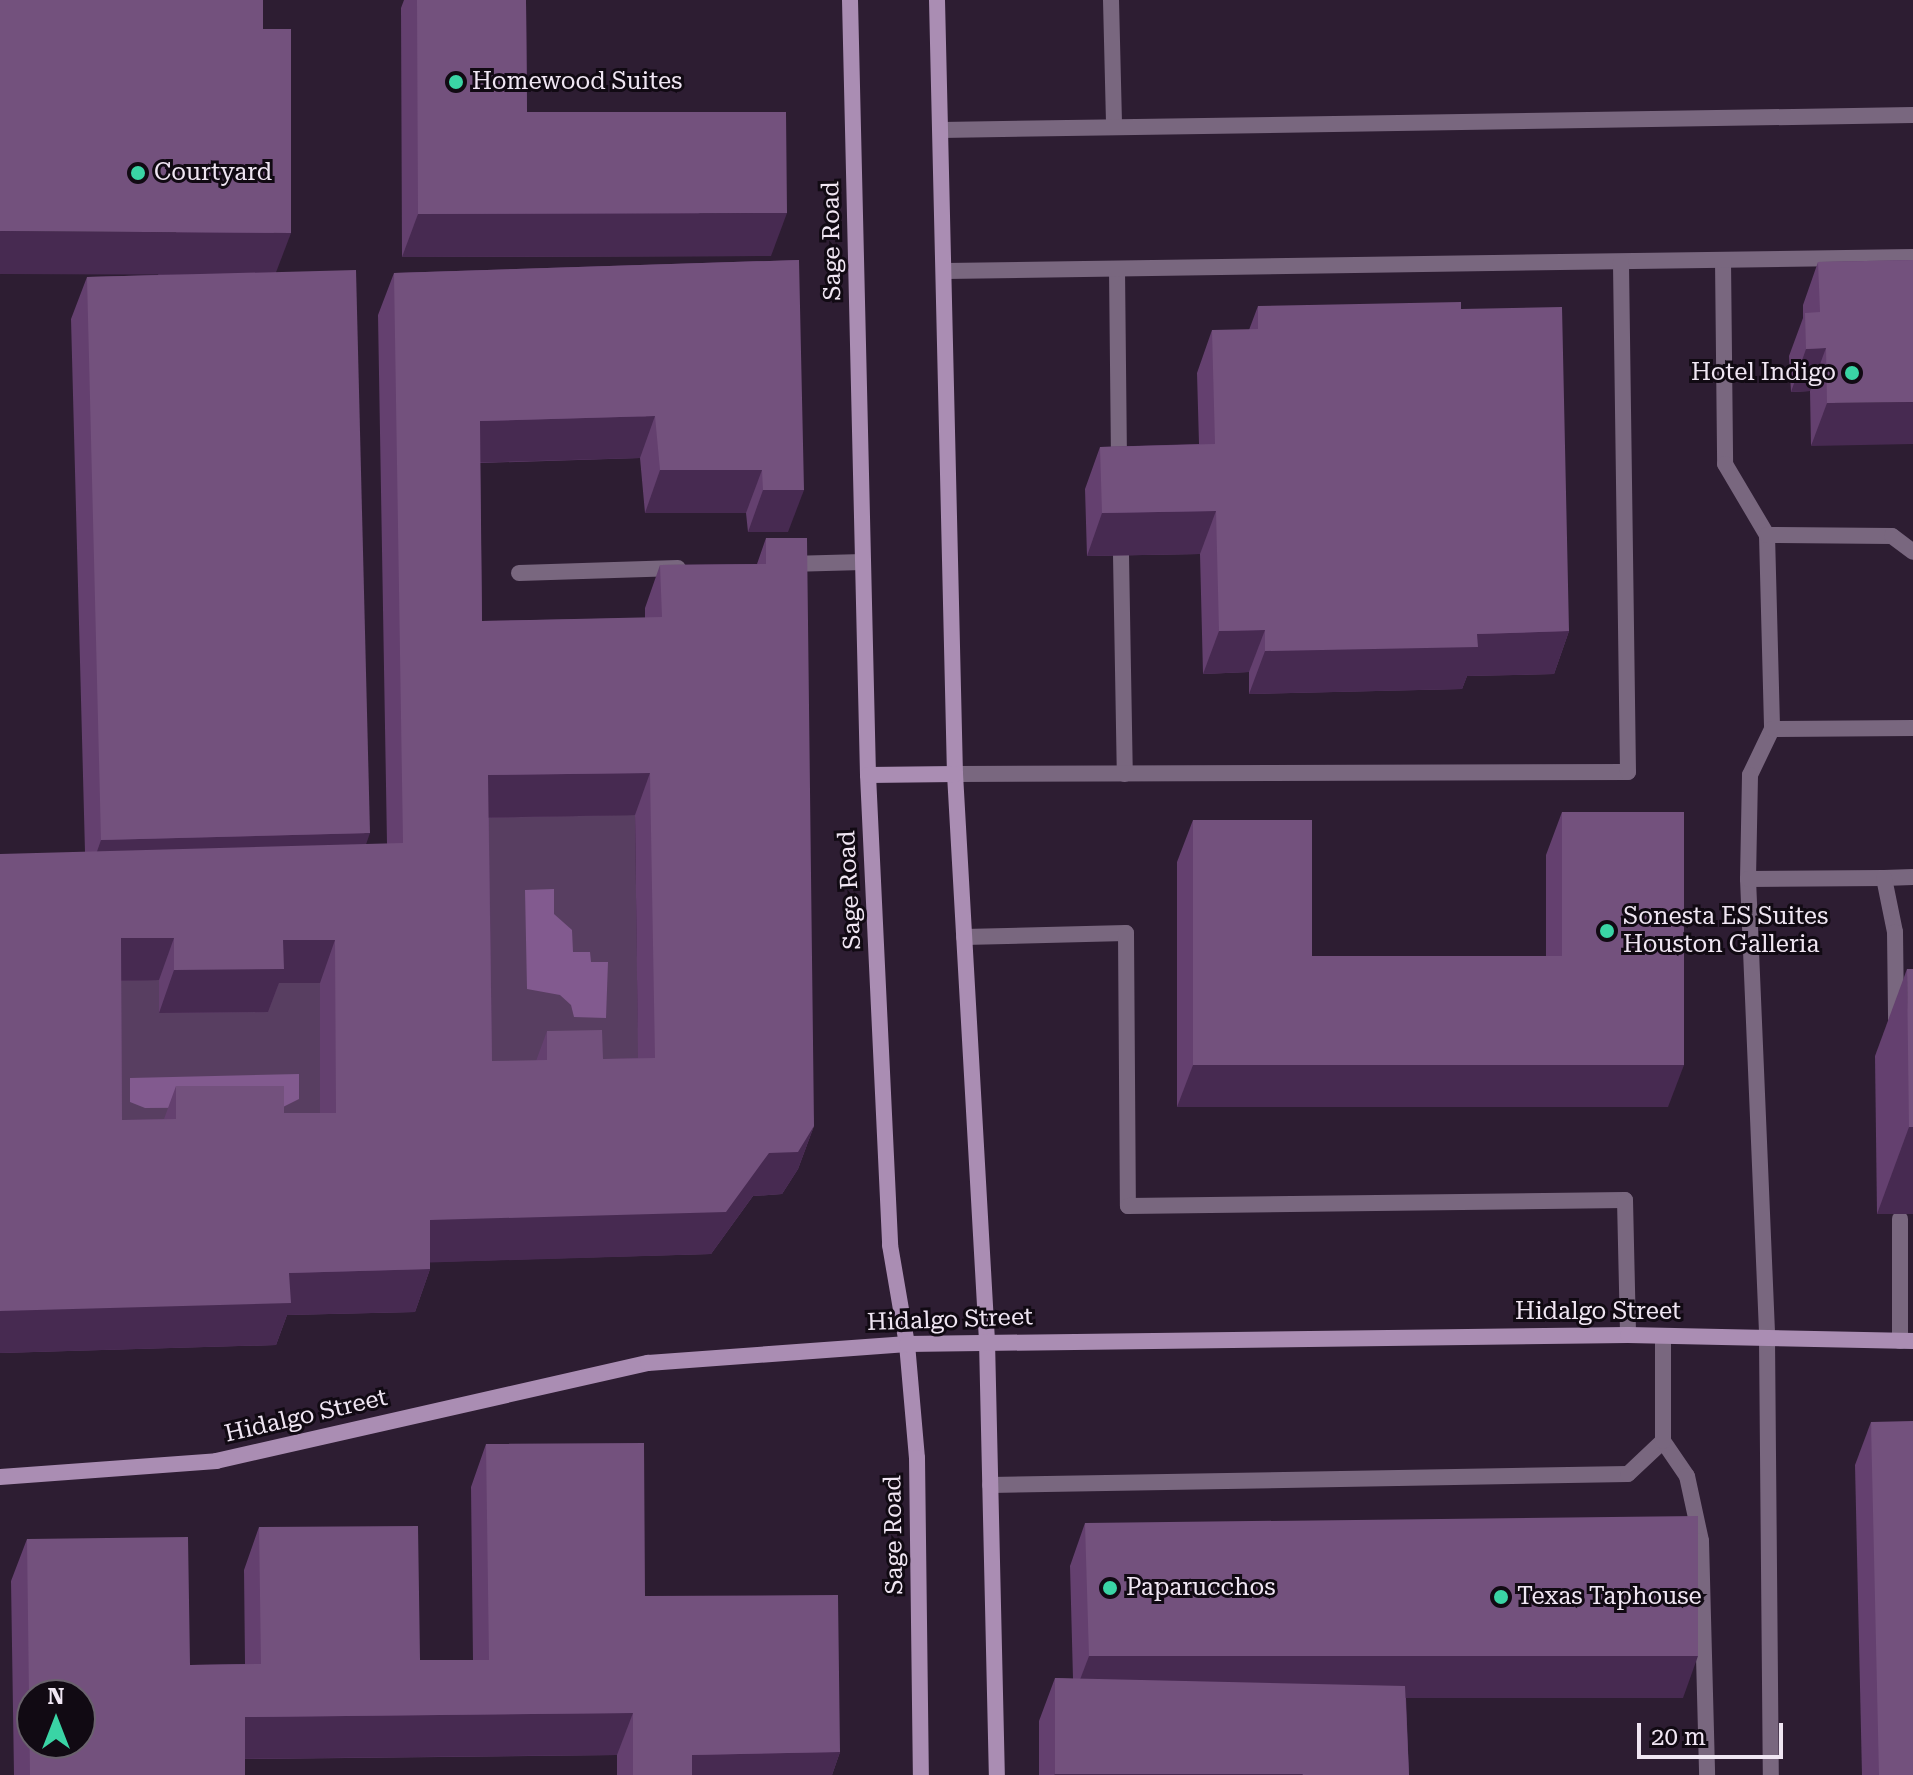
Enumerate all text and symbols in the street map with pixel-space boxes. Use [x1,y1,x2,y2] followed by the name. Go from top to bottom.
[472,68,682,96] place label: Homewood Suites
[447,73,465,91] marker: Homewood Suites
[154,159,272,187] place label: Courtyard
[129,164,147,182] marker: Courtyard
[817,181,847,301] street label: Sage Road
[1691,359,1836,387] place label: Hotel Indigo
[1843,364,1861,382] marker: Hotel Indigo
[832,830,868,950] street label: Sage Road
[1623,903,1828,959] place label: Sonesta ES Suites Houston Galleria
[1598,922,1616,940] marker: Sonesta ES Suites Houston Galleria
[1515,1298,1681,1326] street label: Hidalgo Street
[866,1303,1034,1337] street label: Hidalgo Street
[222,1383,390,1449] street label: Hidalgo Street
[879,1475,909,1595] street label: Sage Road
[1126,1574,1276,1602] place label: Paparucchos
[1101,1579,1119,1597] marker: Paparucchos
[1517,1583,1702,1611] place label: Texas Taphouse
[1492,1588,1510,1606] marker: Texas Taphouse
[16,1679,96,1759] north arrow
[48,1684,64,1709] text: N
[1641,1707,1787,1757] scale bar
[1651,1723,1706,1751] text: 20 m

